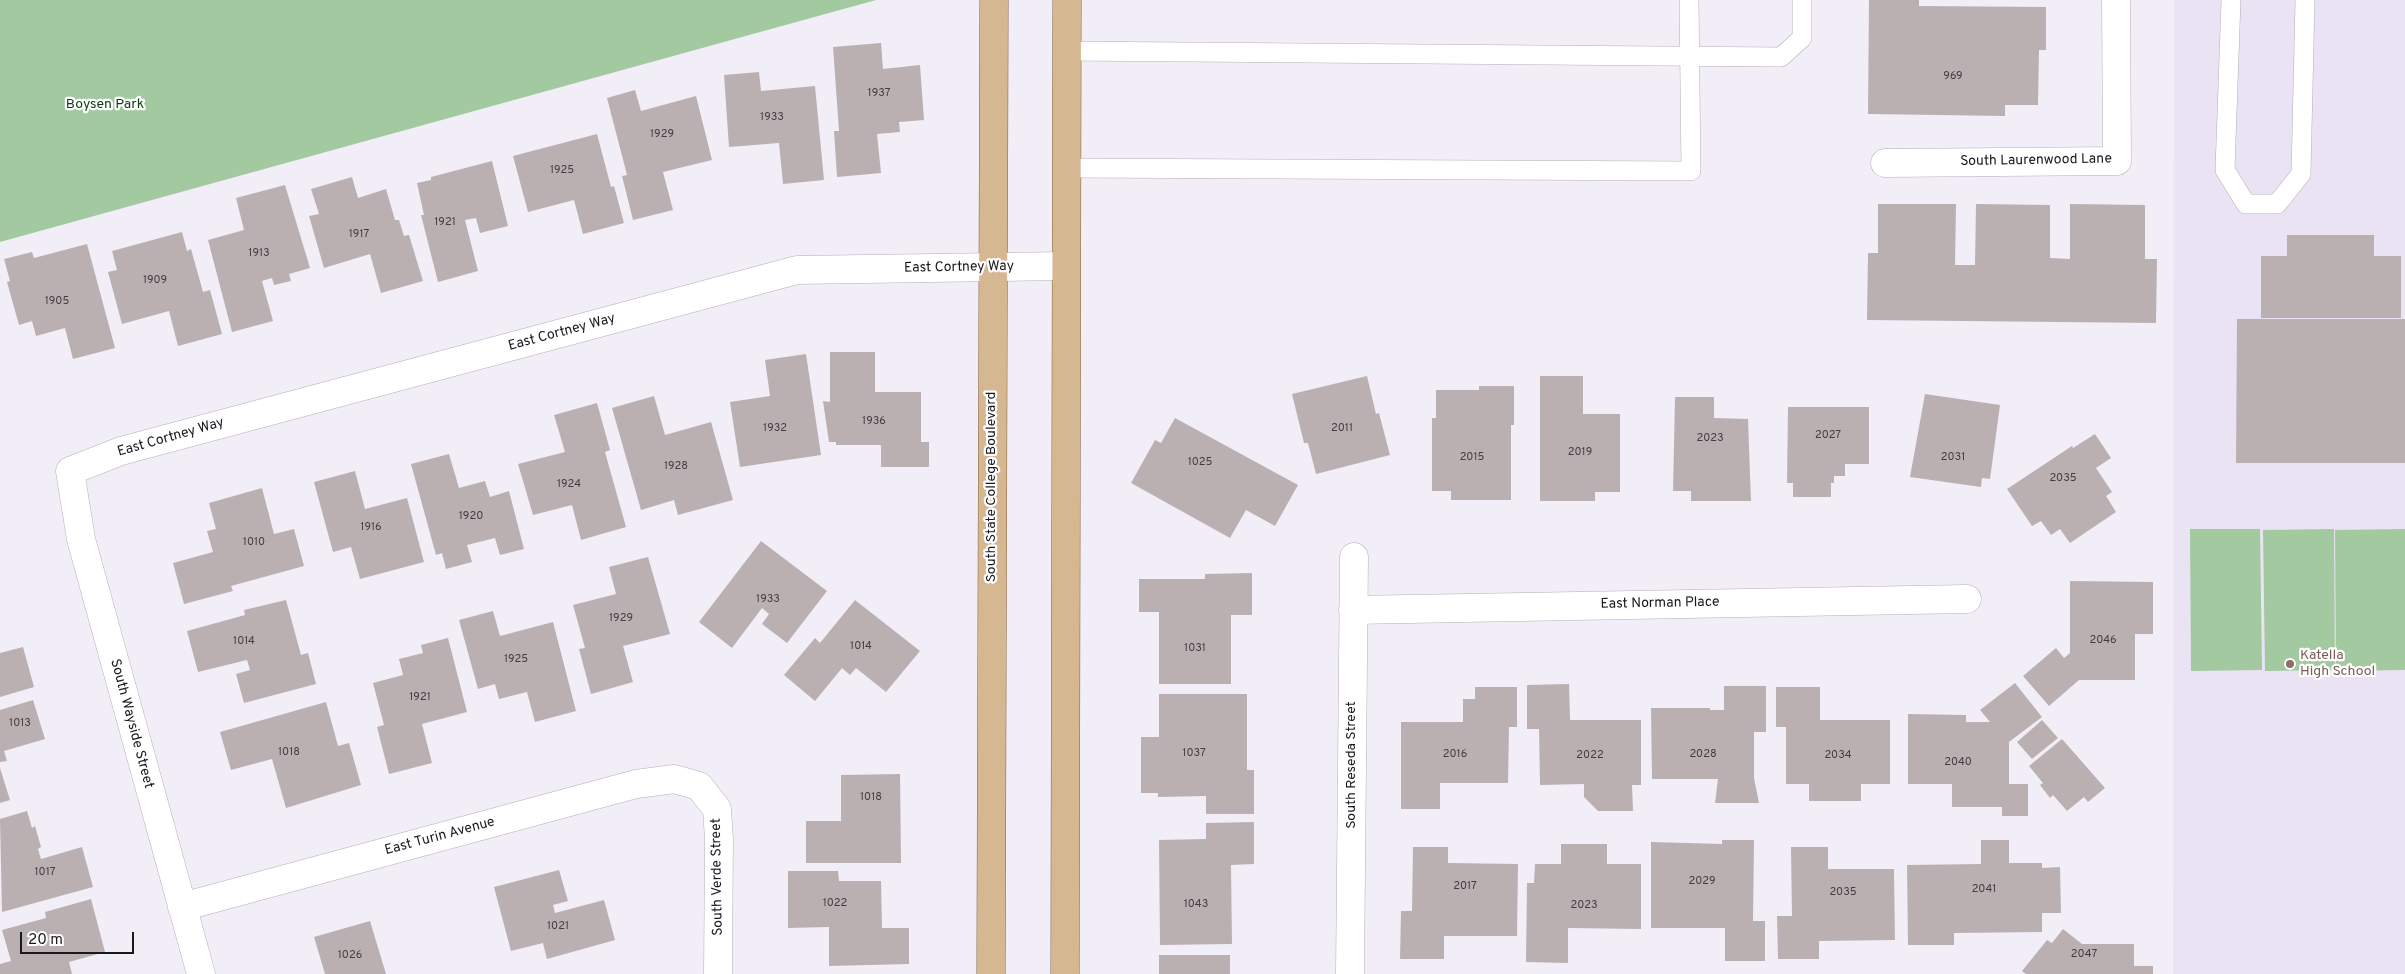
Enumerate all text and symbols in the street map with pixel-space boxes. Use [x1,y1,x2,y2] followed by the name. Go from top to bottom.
[1943,70,1963,84] house number: 969
[868,87,890,101] house number: 1937
[66,97,144,113] park label: Boysen Park
[760,111,784,125] house number: 1933
[650,128,674,142] house number: 1929
[1960,151,2112,171] street label: South Laurenwood Lane
[550,164,574,178] house number: 1925
[434,216,456,230] house number: 1921
[349,228,369,242] house number: 1917
[248,247,270,261] house number: 1913
[904,259,1014,277] street label: East Cortney Way
[143,274,167,288] house number: 1909
[45,295,69,309] house number: 1905
[507,311,617,355] street label: East Cortney Way
[984,392,1000,582] street label: South State College Boulevard
[116,415,226,461] street label: East Cortney Way
[862,415,886,429] house number: 1936
[763,422,787,436] house number: 1932
[1331,422,1353,436] house number: 2011
[1815,429,1841,443] house number: 2027
[1696,432,1724,446] house number: 2023
[1568,446,1592,460] house number: 2019
[1460,451,1484,465] house number: 2015
[1941,451,1965,465] house number: 2031
[1188,456,1212,470] house number: 1025
[664,460,688,474] house number: 1928
[2049,472,2077,486] house number: 2035
[557,478,581,492] house number: 1924
[459,510,483,524] house number: 1920
[360,521,382,535] house number: 1916
[243,536,265,550] house number: 1010
[756,593,780,607] house number: 1933
[1600,595,1720,613] street label: East Norman Place
[609,612,633,626] house number: 1929
[2089,634,2117,648] house number: 2046
[233,635,255,649] house number: 1014
[850,640,872,654] house number: 1014
[1184,642,1206,656] house number: 1031
[2300,648,2375,680] place label: Katella High School
[504,653,528,667] house number: 1925
[106,657,156,791] street label: South Wayside Street
[2284,658,2296,670] marker: Katella High School
[409,691,431,705] house number: 1921
[1344,701,1360,829] street label: South Reseda Street
[9,717,31,731] house number: 1013
[278,746,300,760] house number: 1018
[1182,747,1206,761] house number: 1037
[1443,748,1467,762] house number: 2016
[1689,748,1717,762] house number: 2028
[1576,749,1604,763] house number: 2022
[1824,749,1852,763] house number: 2034
[1944,756,1972,770] house number: 2040
[860,791,882,805] house number: 1018
[383,814,497,860] street label: East Turin Avenue
[709,818,727,936] street label: South Verde Street
[35,866,55,880] house number: 1017
[1688,875,1716,889] house number: 2029
[1453,880,1477,894] house number: 2017
[1972,883,1996,897] house number: 2041
[1829,886,1857,900] house number: 2035
[823,897,847,911] house number: 1022
[1184,898,1208,912] house number: 1043
[1570,899,1598,913] house number: 2023
[547,920,569,934] house number: 1021
[22,922,136,954] scale bar
[28,931,63,950] text: 20 m
[2071,948,2097,962] house number: 2047
[338,949,362,963] house number: 1026

